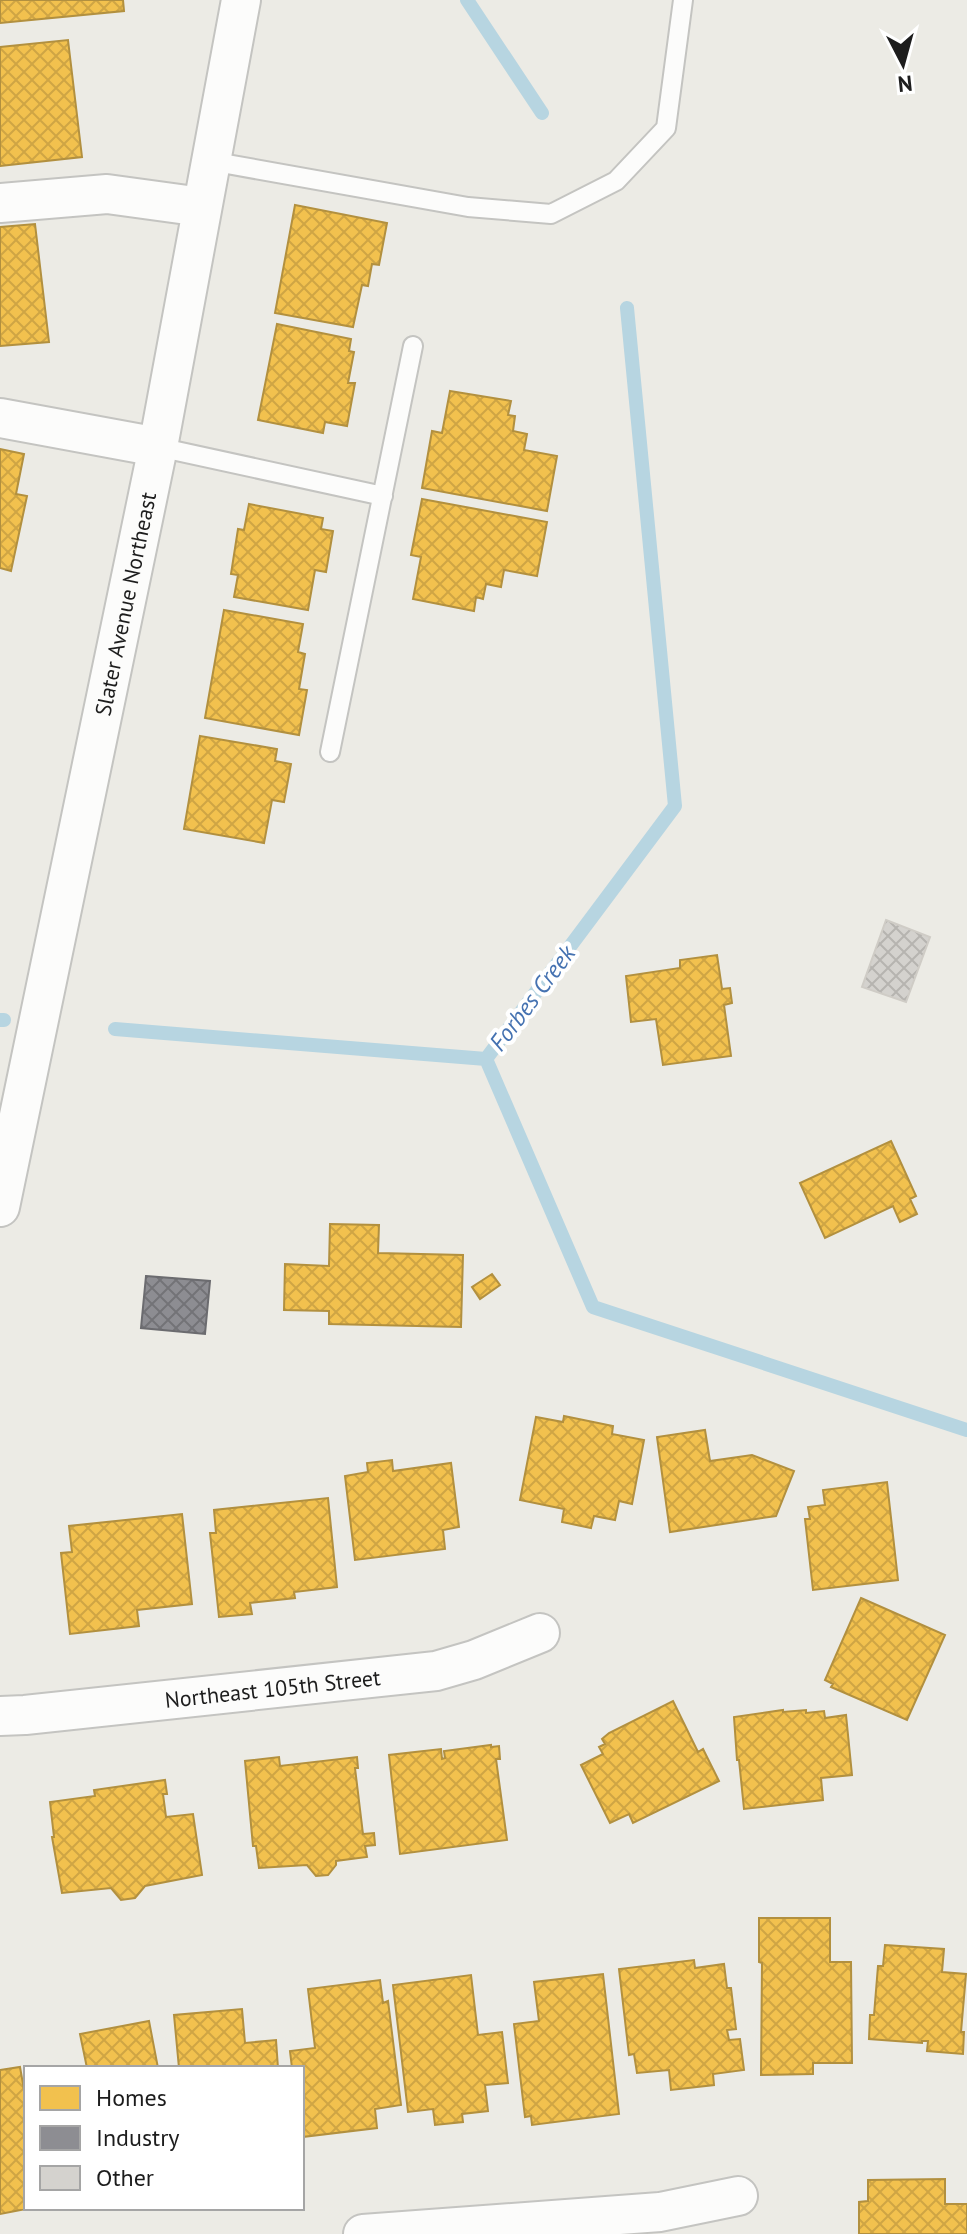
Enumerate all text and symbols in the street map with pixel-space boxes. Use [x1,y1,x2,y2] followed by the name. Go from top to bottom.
[863,24,943,104] north arrow
[896,69,914,99] text: N
[88,489,162,718] street label: Slater Avenue Northeast
[482,938,583,1057] water label: Forbes Creek
[163,1663,382,1714] street label: Northeast 105th Street
[24,2066,304,2210] legend
[96,2082,167,2113] text: Homes
[96,2122,180,2153] text: Industry
[96,2162,154,2193] text: Other

